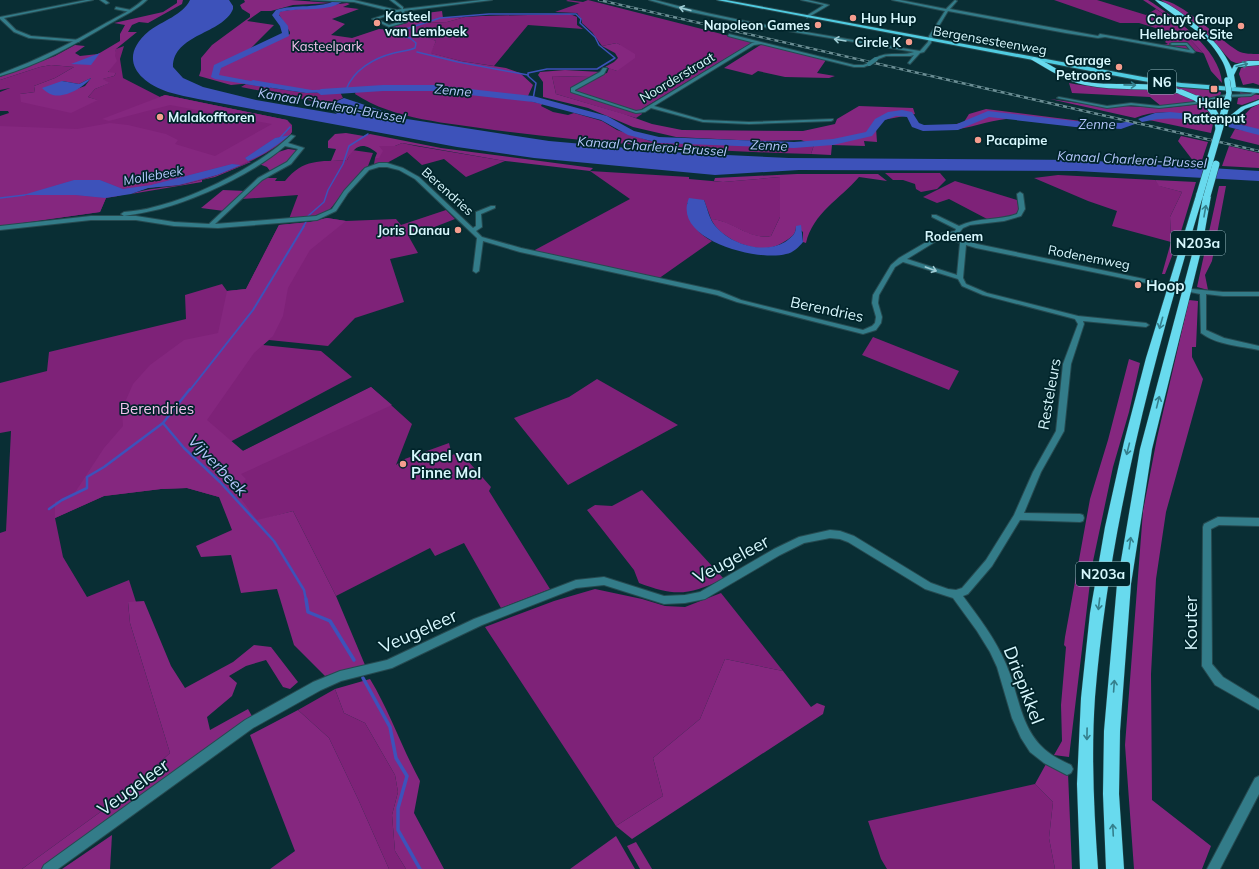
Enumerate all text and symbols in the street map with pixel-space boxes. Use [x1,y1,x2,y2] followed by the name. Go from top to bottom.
[679,5,692,13] one-way arrow
[384,8,468,39] place label: Kasteel van Lembeek
[861,10,916,26] place label: Hup Hup
[1140,11,1233,42] place label: Colruyt Group Hellebroek Site
[848,13,858,23] marker: Hup Hup
[704,17,810,33] place label: Napoleon Games
[372,18,382,28] marker: Kasteel van Lembeek
[813,20,823,30] marker: Napoleon Games
[1236,21,1246,31] marker: Colruyt Group Hellebroek Site
[932,22,1048,58] street label: Bergensesteenweg
[854,34,902,50] place label: Circle K
[834,36,847,44] one-way arrow
[904,37,914,47] marker: Circle K
[291,38,363,54] park label: Kasteelpark
[637,48,718,106] street label: Noorderstraat
[1056,52,1111,83] place label: Garage Petroons
[1236,60,1249,68] one-way arrow
[1114,62,1124,72] marker: Garage Petroons
[1148,70,1176,94] road number: N6
[434,80,472,100] water label: Zenne
[1123,82,1136,89] one-way arrow
[257,84,408,126] water label: Kanaal Charleroi-Brussel
[1209,84,1219,94] marker: Halle Rattenput
[1183,95,1245,126] place label: Halle Rattenput
[168,109,255,125] place label: Malakofftoren
[155,112,165,122] marker: Malakofftoren
[1079,116,1115,132] water label: Zenne
[986,132,1047,148] place label: Pacapime
[577,133,728,159] water label: Kanaal Charleroi-Brussel
[973,135,983,145] marker: Pacapime
[750,136,788,154] water label: Zenne
[1057,147,1208,171] water label: Kanaal Charleroi-Brussel
[122,162,184,188] water label: Mollebeek
[419,164,477,218] street label: Berendries
[1201,204,1209,217] one-way arrow
[377,222,450,238] place label: Joris Danau
[453,225,463,235] marker: Joris Danau
[925,228,983,244] district label: Rodenem
[1171,231,1225,255] road number: N203a
[1047,241,1131,273] street label: Rodenemweg
[924,265,936,273] one-way arrow
[1146,276,1185,295] place label: Hoop
[1133,280,1143,290] marker: Hoop
[789,292,865,326] street label: Berendries
[1157,316,1164,329] one-way arrow
[1033,357,1065,431] street label: Resteleurs
[1154,396,1162,409] one-way arrow
[120,399,194,418] park label: Berendries
[184,430,252,500] water label: Vijverbeek
[1123,442,1131,455] one-way arrow
[411,446,482,482] place label: Kapel van Pinne Mol
[398,459,408,469] marker: Kapel van Pinne Mol
[689,529,773,589] street label: Veugeleer
[1126,537,1134,550] one-way arrow
[1076,562,1130,586] road number: N203a
[1179,595,1202,650] street label: Kouter
[1095,597,1103,610] one-way arrow
[376,603,461,658] street label: Veugeleer
[999,643,1049,727] street label: Driepikkel
[1111,680,1118,693] one-way arrow
[1083,727,1091,740] one-way arrow
[93,753,174,821] street label: Veugeleer
[1109,824,1117,837] one-way arrow

